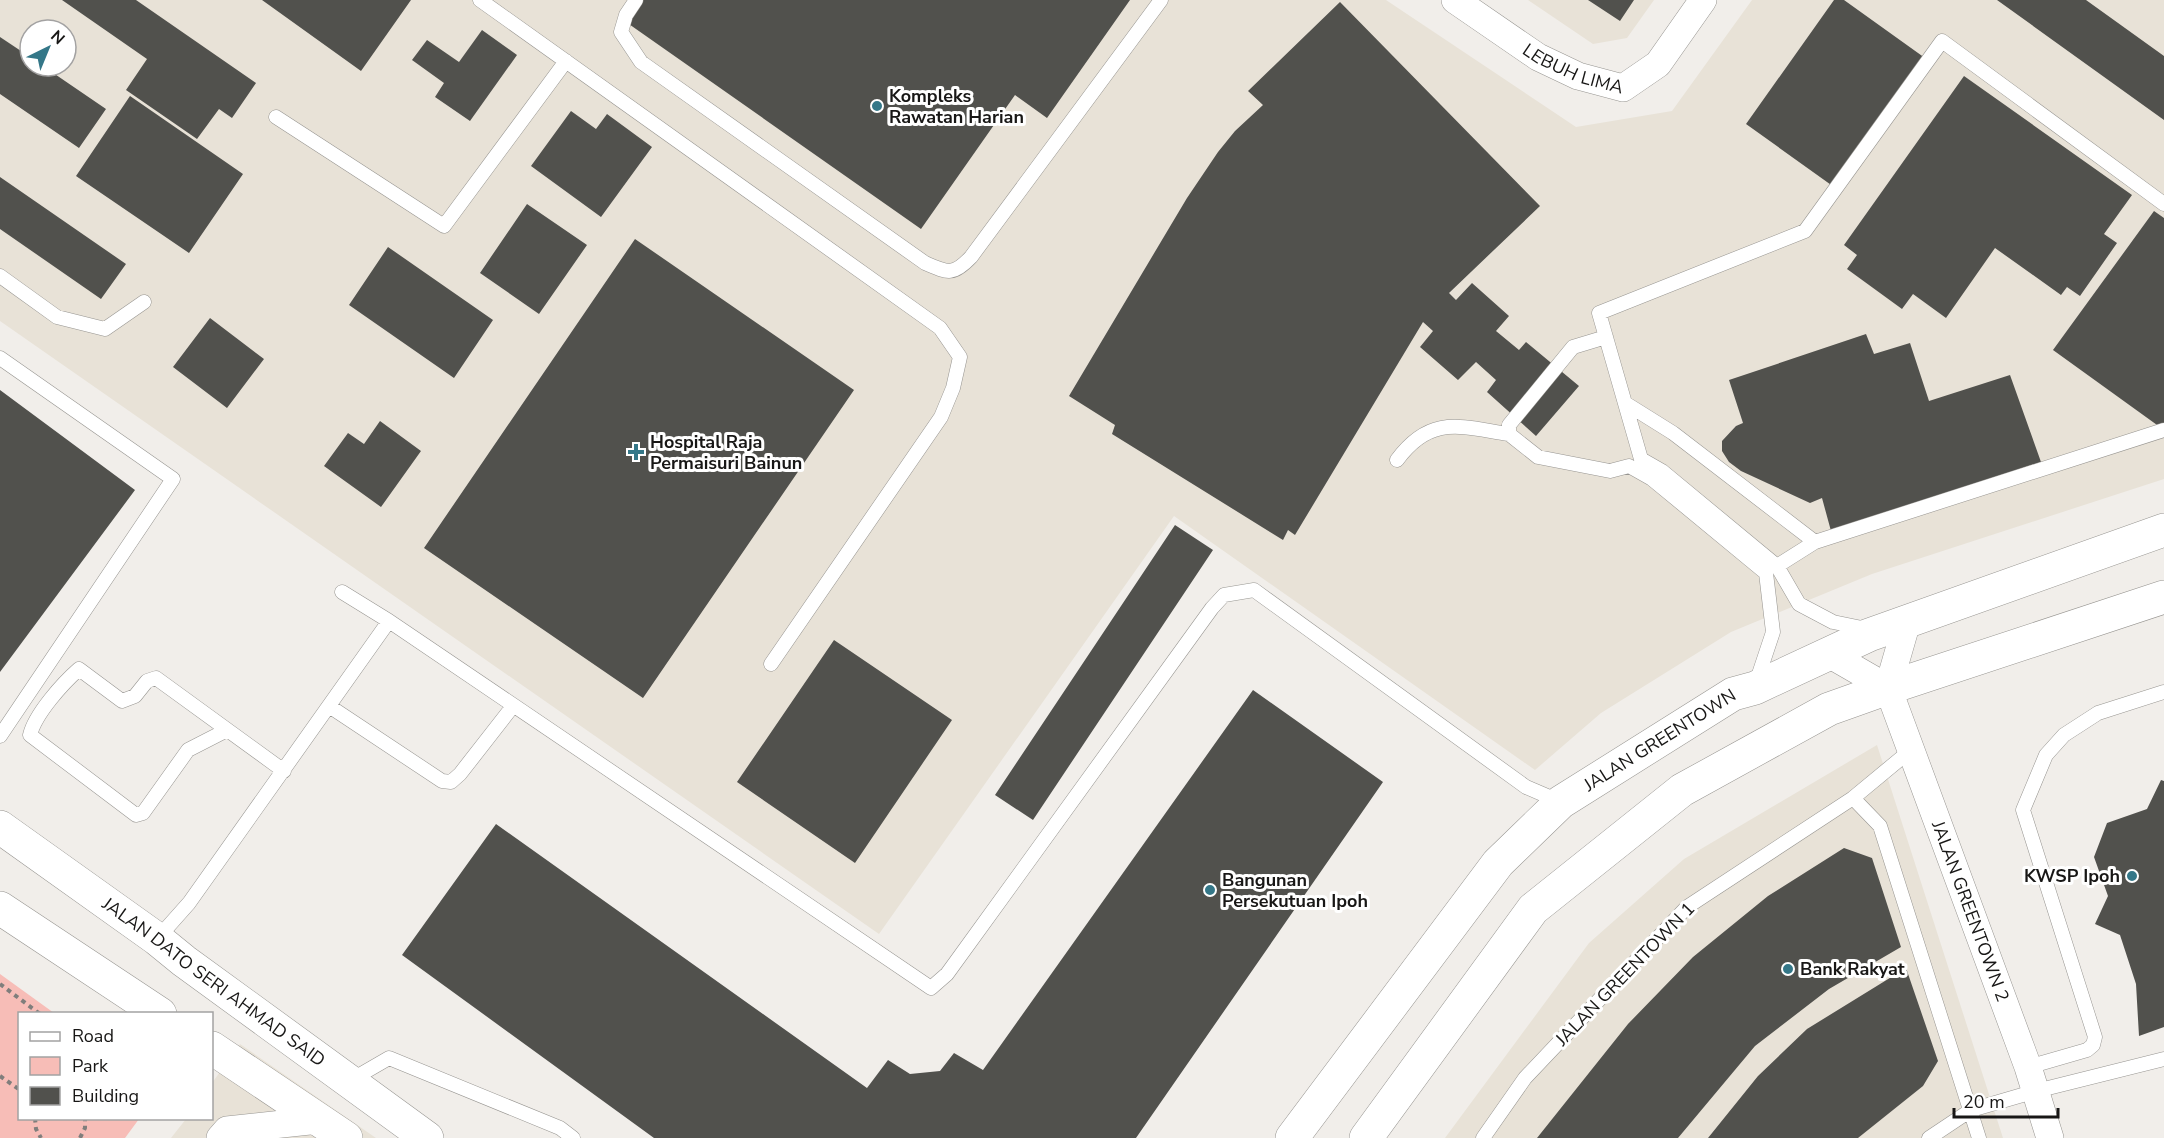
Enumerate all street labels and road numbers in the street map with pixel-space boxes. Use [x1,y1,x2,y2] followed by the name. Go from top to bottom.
[1518,38,1626,100] street label: LEBUH LIMA
[1578,683,1741,797] street label: JALAN GREENTOWN
[1926,817,2015,1005] street label: JALAN GREENTOWN 2
[97,891,330,1072] street label: JALAN DATO SERI AHMAD SAID
[1549,897,1700,1052] street label: JALAN GREENTOWN 1

